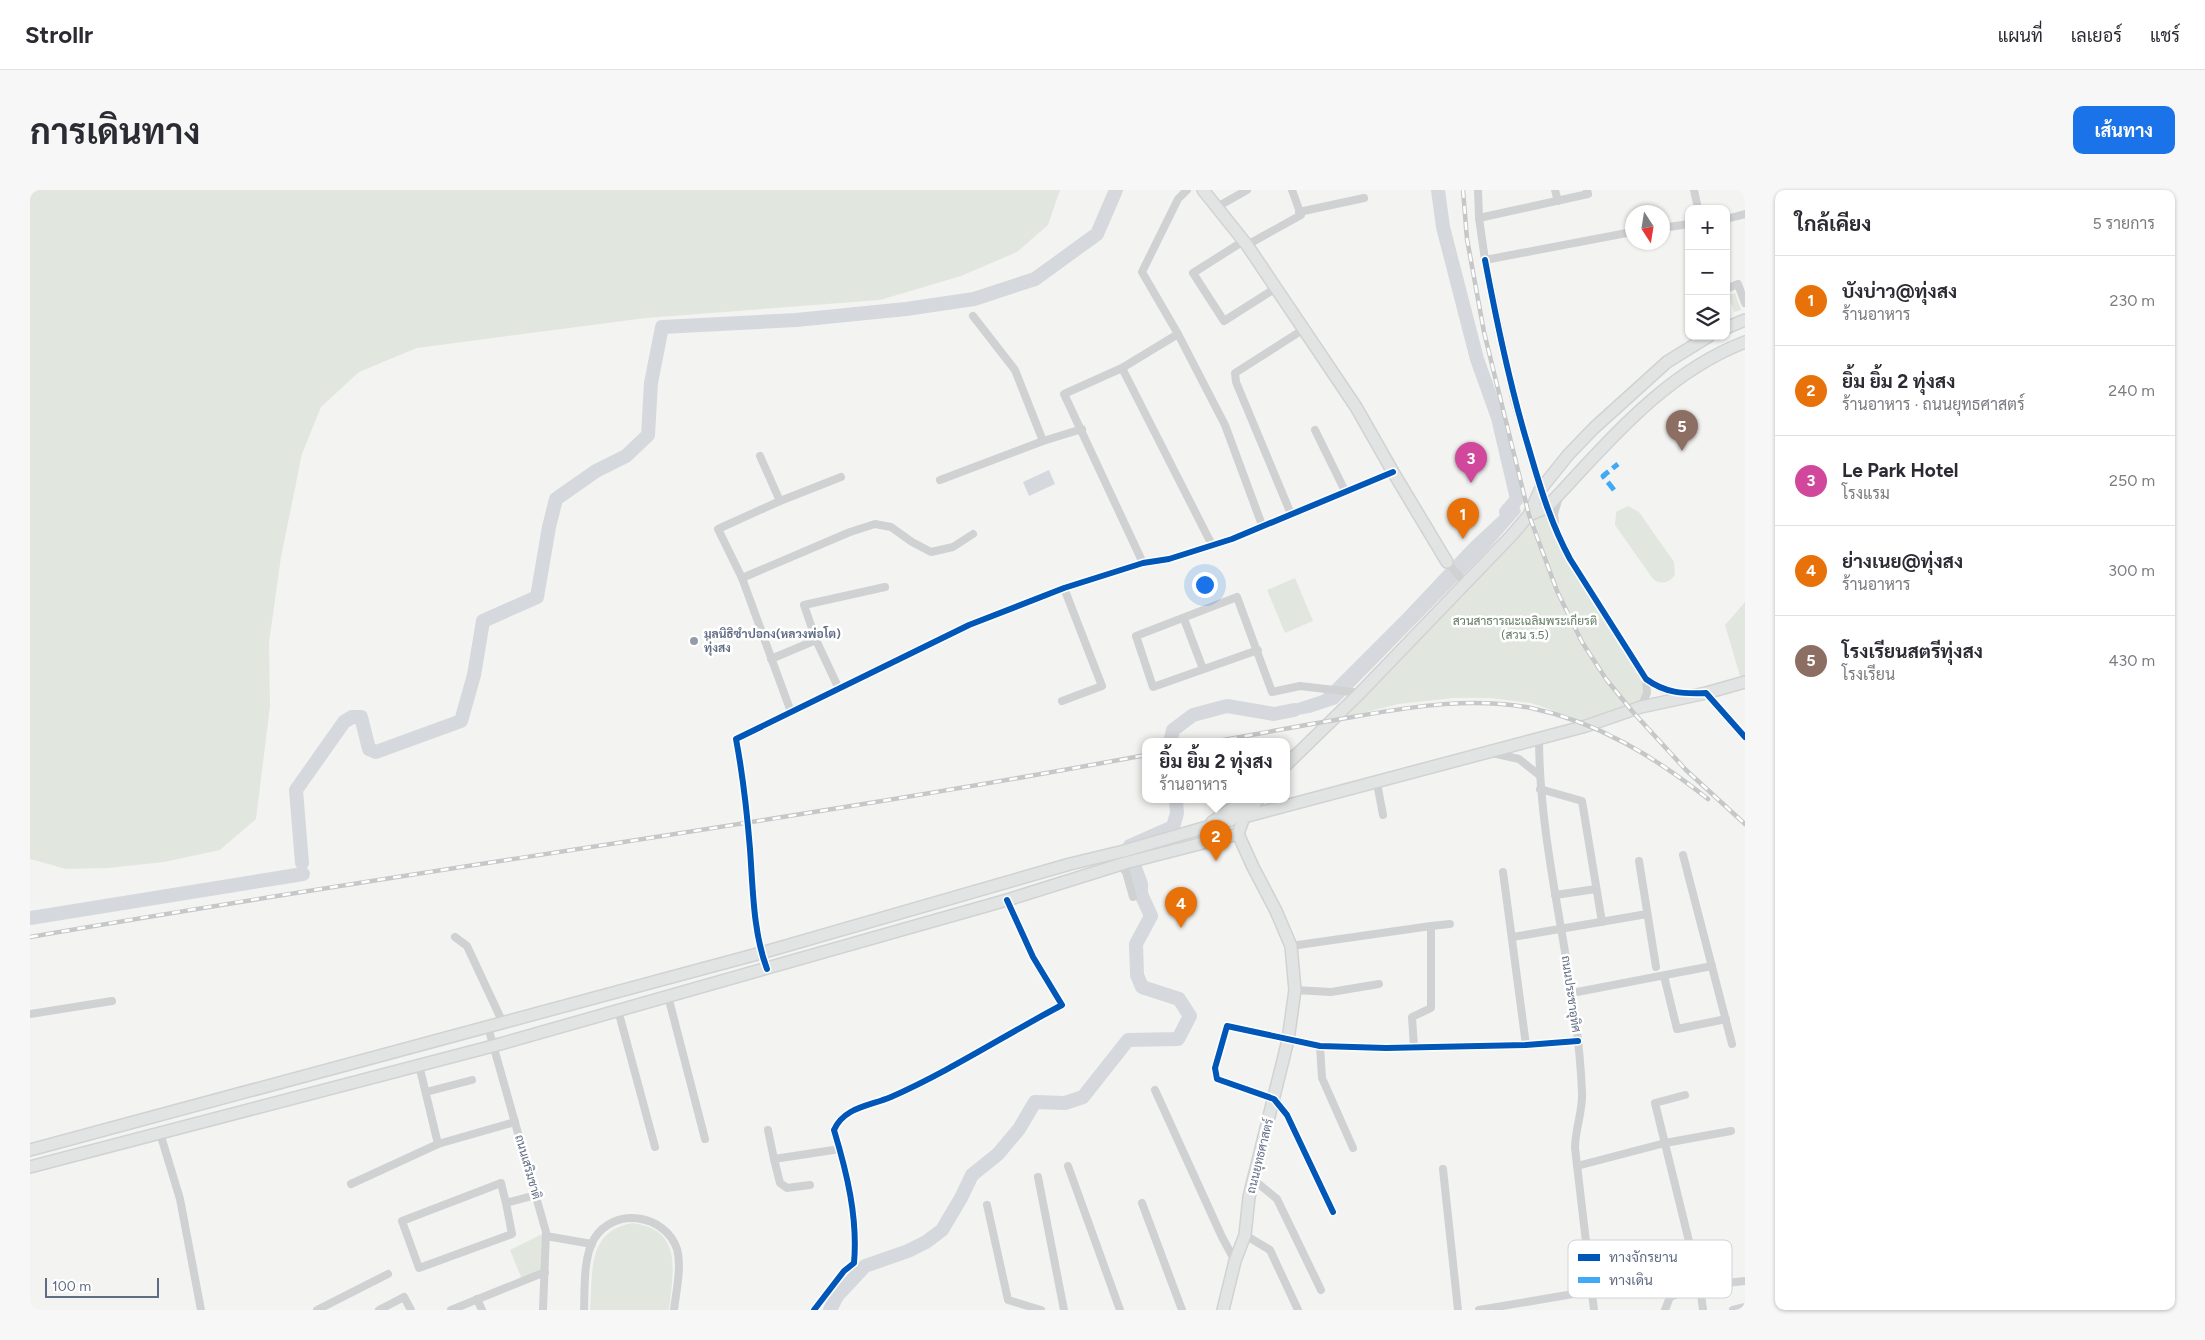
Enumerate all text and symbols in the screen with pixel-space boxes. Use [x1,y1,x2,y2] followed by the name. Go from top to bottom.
[25,20,93,49] text: Strollr
[1998,25,2043,47] text: แผนที่
[2071,25,2122,47] text: เลเยอร์
[2150,25,2180,47] text: แชร์
[2073,106,2175,154] button: เส้นทาง
[30,111,200,153] text: การเดินทาง
[1625,205,1670,250] north arrow
[1685,205,1730,340] map controls
[1685,205,1730,250] button: +
[1795,211,1871,236] text: ใกล้เคียง
[2092,214,2155,233] text: 5 รายการ
[1685,250,1730,295] button: −
[1842,280,1957,303] text: บังบ่าว@ทุ่งสง
[1808,291,1814,310] text: 1
[2110,291,2155,310] text: 230 m
[1685,295,1730,340] button: layers
[1842,305,1911,324] text: ร้านอาหาร
[1842,370,1955,393] text: ยิ้ม ยิ้ม 2 ทุ่งสง
[1806,381,1816,400] text: 2
[2108,381,2155,400] text: 240 m
[1842,395,2025,414] text: ร้านอาหาร · ถนนยุทธศาสตร์
[1666,410,1698,451] pin: 5
[1455,442,1487,483] pin: 3
[1842,459,1959,482] text: Le Park Hotel
[1807,471,1815,490] text: 3
[2109,471,2155,490] text: 250 m
[1842,484,1890,503] text: โรงแรม
[1447,498,1479,539] pin: 1
[1842,550,1963,573] text: ย่างเนย@ทุ่งสง
[1806,561,1816,580] text: 4
[2108,561,2155,580] text: 300 m
[1192,572,1218,598] your location
[1842,575,1911,594] text: ร้านอาหาร
[1453,613,1597,642] park label: สวนสาธารณะเฉลิมพระเกียรติ (สวน ร.5)
[704,626,841,656] place label: มูลนิธิซำปอกง(หลวงพ่อโต) ทุ่งสง
[688,635,700,647] marker: มูลนิธิซำปอกง(หลวงพ่อโต) ทุ่งสง
[1842,640,1983,663] text: โรงเรียนสตรีทุ่งสง
[1806,651,1816,670] text: 5
[2109,651,2155,670] text: 430 m
[1842,665,1895,684] text: โรงเรียน
[1142,738,1290,803] popup
[1159,750,1273,773] text: ยิ้ม ยิ้ม 2 ทุ่งสง
[1159,775,1228,794] text: ร้านอาหาร
[1200,820,1232,861] pin: 2
[1165,887,1197,928] pin: 4
[1557,955,1583,1034] street label: ถนนประชาอุทิศ
[1243,1117,1278,1195] street label: ถนนยุทธศาสตร์
[512,1133,544,1201] street label: ถนนเสริมชาติ
[1568,1240,1732,1298] legend
[1609,1249,1678,1266] text: ทางจักรยาน
[1609,1272,1653,1289] text: ทางเดิน
[45,1275,159,1298] scale bar
[52,1278,91,1295] text: 100 m

